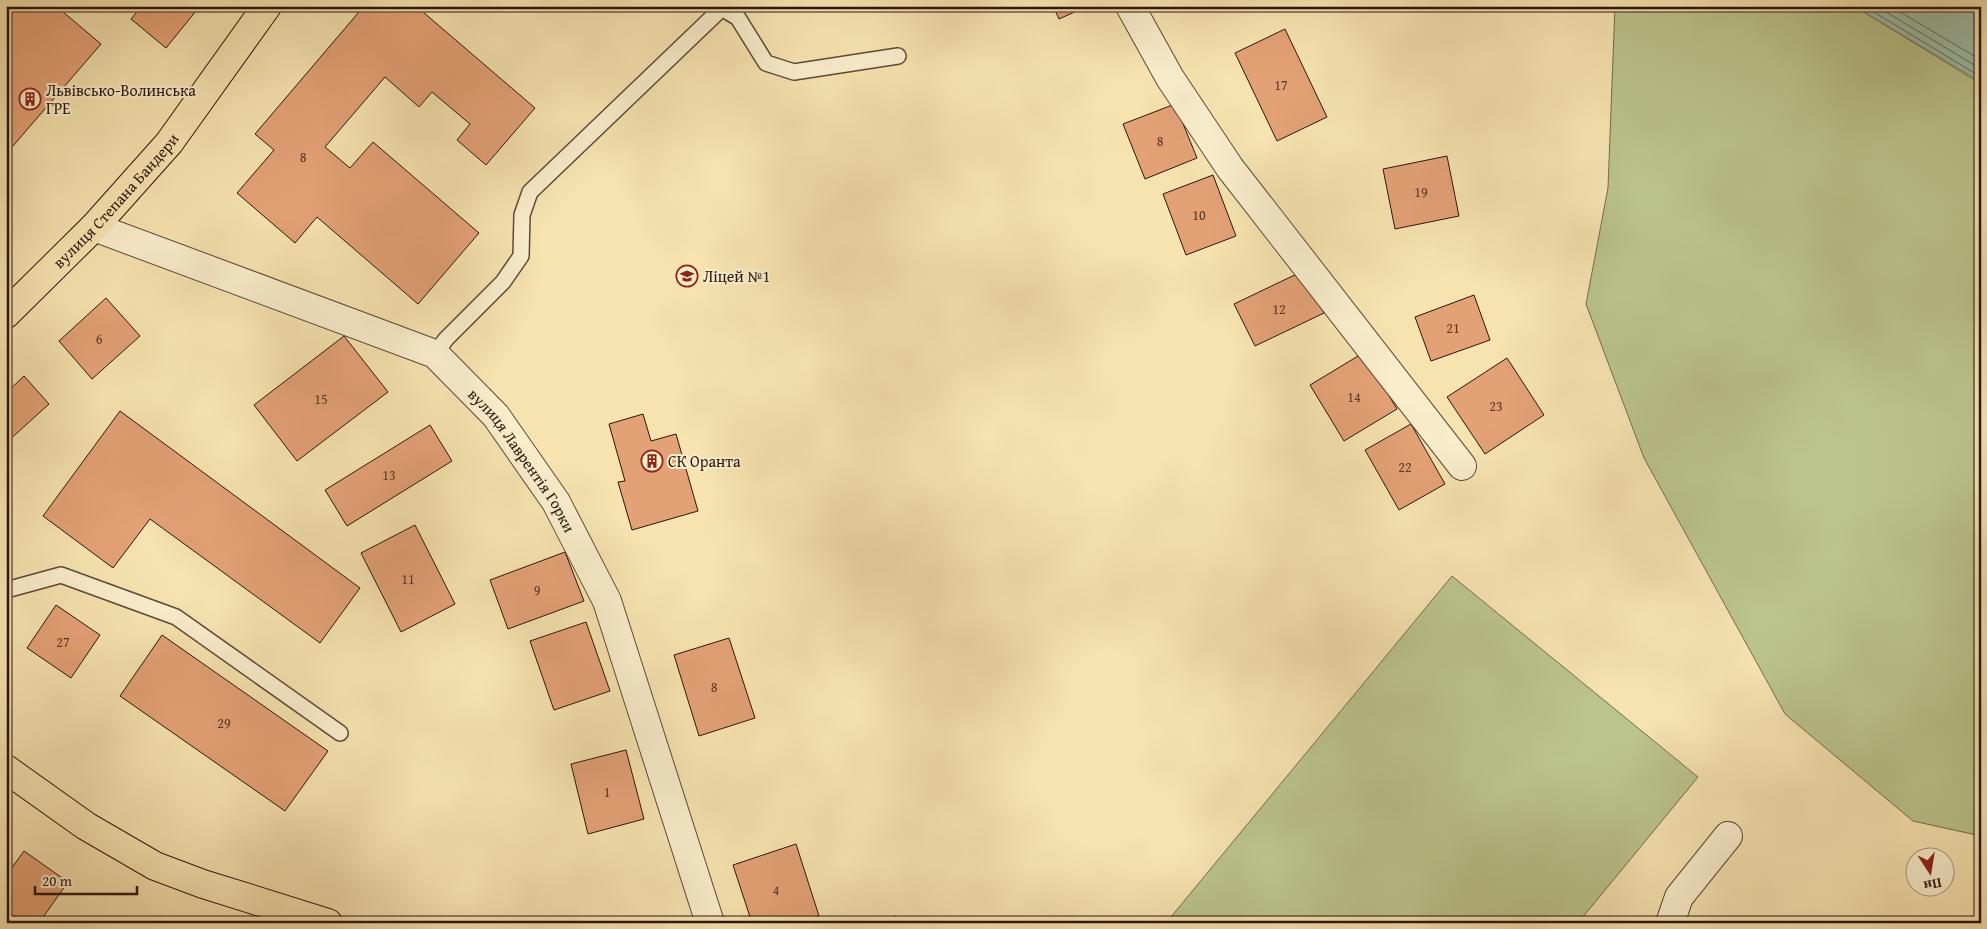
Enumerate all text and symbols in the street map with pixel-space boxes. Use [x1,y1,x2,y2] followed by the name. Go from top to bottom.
[1274,75,1288,95] house number: 17
[46,78,196,120] place label: Львівсько-Волинська ГРЕ
[18,87,42,111] building icon: Львівсько-Волинська ГРЕ
[47,128,185,273] street label: вулиця Степана Бандери
[1157,131,1164,151] house number: 8
[300,147,307,167] house number: 8
[1414,182,1428,202] house number: 19
[1192,205,1206,225] house number: 10
[675,264,699,288] school or university icon: Ліцей №1
[703,264,770,288] place label: Ліцей №1
[1272,299,1286,319] house number: 12
[1446,318,1460,338] house number: 21
[96,329,103,349] house number: 6
[463,383,582,537] street label: вулиця Лаврентія Горки
[1347,387,1361,407] house number: 14
[314,389,328,409] house number: 15
[1489,396,1503,416] house number: 23
[640,449,664,473] building icon: СК Оранта
[668,449,741,473] place label: СК Оранта
[1398,457,1412,477] house number: 22
[382,465,396,485] house number: 13
[401,569,415,589] house number: 11
[534,580,541,600] house number: 9
[56,632,70,652] house number: 27
[711,677,718,697] house number: 8
[217,713,231,733] house number: 29
[604,782,610,802] house number: 1
[1904,846,1954,896] north arrow
[35,864,138,896] scale bar
[42,870,73,891] text: 20 m
[1921,873,1944,896] text: Пн
[773,880,780,900] house number: 4

